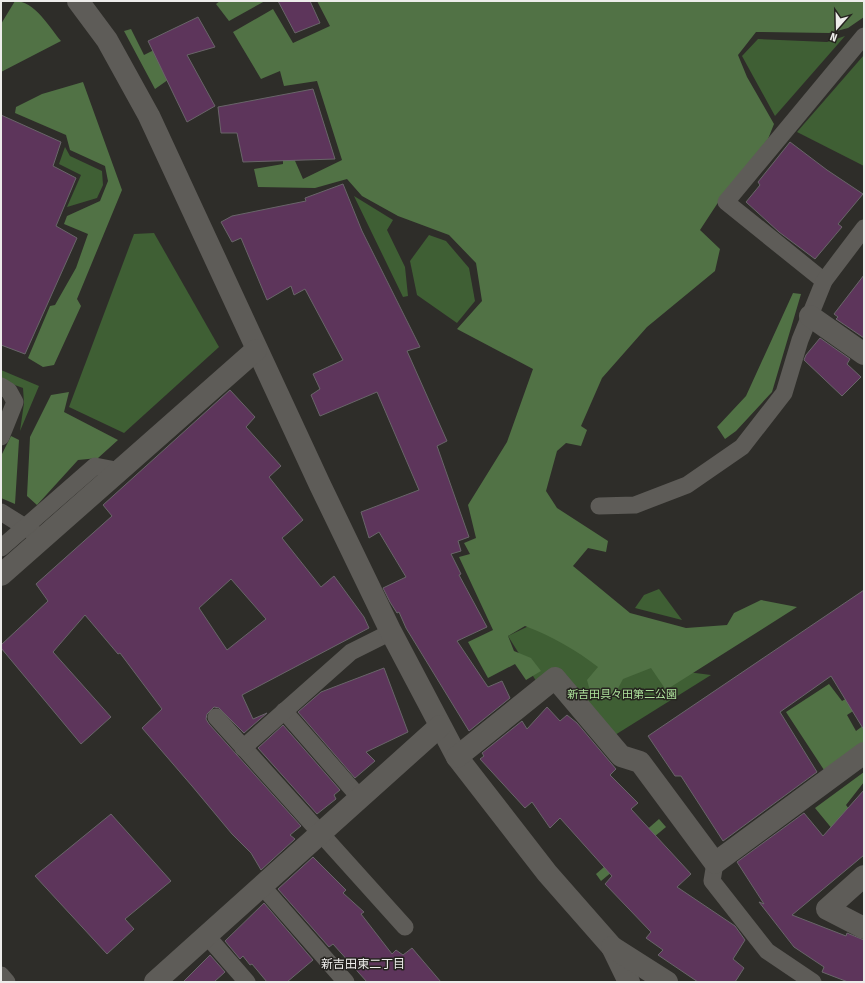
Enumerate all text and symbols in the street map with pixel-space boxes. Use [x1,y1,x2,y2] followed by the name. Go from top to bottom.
[817,8,857,48] north arrow
[828,30,839,44] text: N
[567,688,677,701] park label: 新吉田具々田第二公園
[321,957,405,971] district label: 新吉田東二丁目

